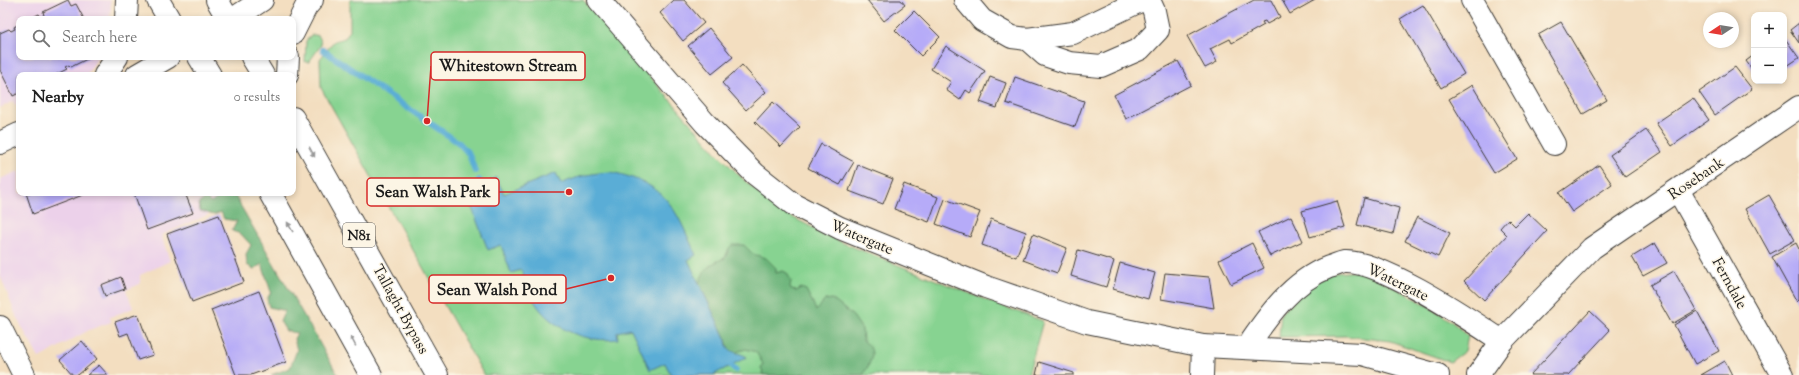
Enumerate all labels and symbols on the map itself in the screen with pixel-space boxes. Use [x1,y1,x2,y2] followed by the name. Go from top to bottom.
[1703,12,1739,48] north arrow
[431,52,585,80] callout: Whitestown Stream
[439,56,578,79] text: Whitestown Stream
[309,146,315,158] one-way arrow
[1665,153,1729,206] street label: Rosebank
[367,178,499,206] callout: Sean Walsh Park
[375,182,491,205] text: Sean Walsh Park
[827,216,896,261] street label: Watergate
[286,221,293,233] one-way arrow
[343,223,375,247] road number: N81
[1706,254,1751,313] street label: Ferndale
[1363,259,1432,307] street label: Watergate
[366,261,433,358] street label: Tallaght Bypass
[429,275,566,303] callout: Sean Walsh Pond
[437,280,558,303] text: Sean Walsh Pond
[349,335,356,347] one-way arrow

